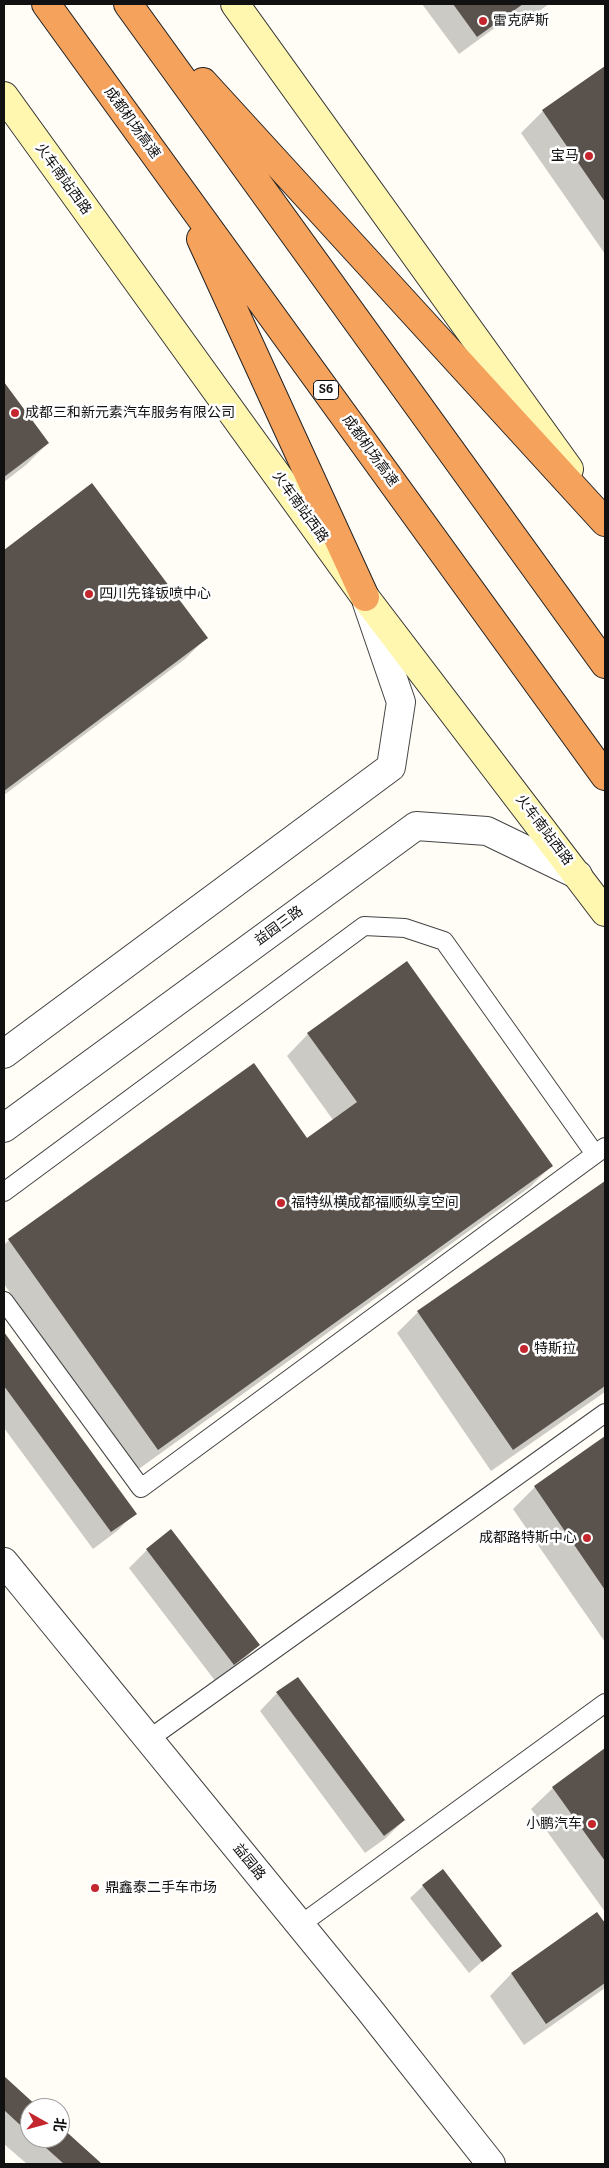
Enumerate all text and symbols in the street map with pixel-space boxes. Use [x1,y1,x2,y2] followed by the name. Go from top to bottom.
[493,13,549,29] place label: 雷克萨斯
[477,15,489,27] marker: 雷克萨斯
[101,84,163,162] street label: 成都机场高速
[32,140,94,218] street label: 火车南站西路
[551,148,579,164] place label: 宝马
[583,150,595,162] marker: 宝马
[314,380,338,400] road number: S6
[25,405,235,421] place label: 成都三和新元素汽车服务有限公司
[9,407,21,419] marker: 成都三和新元素汽车服务有限公司
[339,412,401,490] street label: 成都机场高速
[269,468,331,546] street label: 火车南站西路
[99,586,211,602] place label: 四川先锋钣喷中心
[83,588,95,600] marker: 四川先锋钣喷中心
[512,791,576,869] street label: 火车南站西路
[251,903,307,949] street label: 益园三路
[291,1195,459,1211] place label: 福特纵横成都福顺纵享空间
[275,1197,287,1209] marker: 福特纵横成都福顺纵享空间
[534,1341,576,1357] place label: 特斯拉
[518,1343,530,1355] marker: 特斯拉
[479,1530,577,1546] place label: 成都路特斯中心
[581,1532,593,1544] marker: 成都路特斯中心
[526,1816,582,1832] place label: 小鹏汽车
[586,1818,598,1830] marker: 小鹏汽车
[229,1840,269,1884] street label: 益园路
[105,1880,217,1896] place label: 鼎鑫泰二手车市场
[89,1882,101,1894] marker: 鼎鑫泰二手车市场
[20,2098,70,2148] north arrow
[50,2117,69,2133] text: 北

